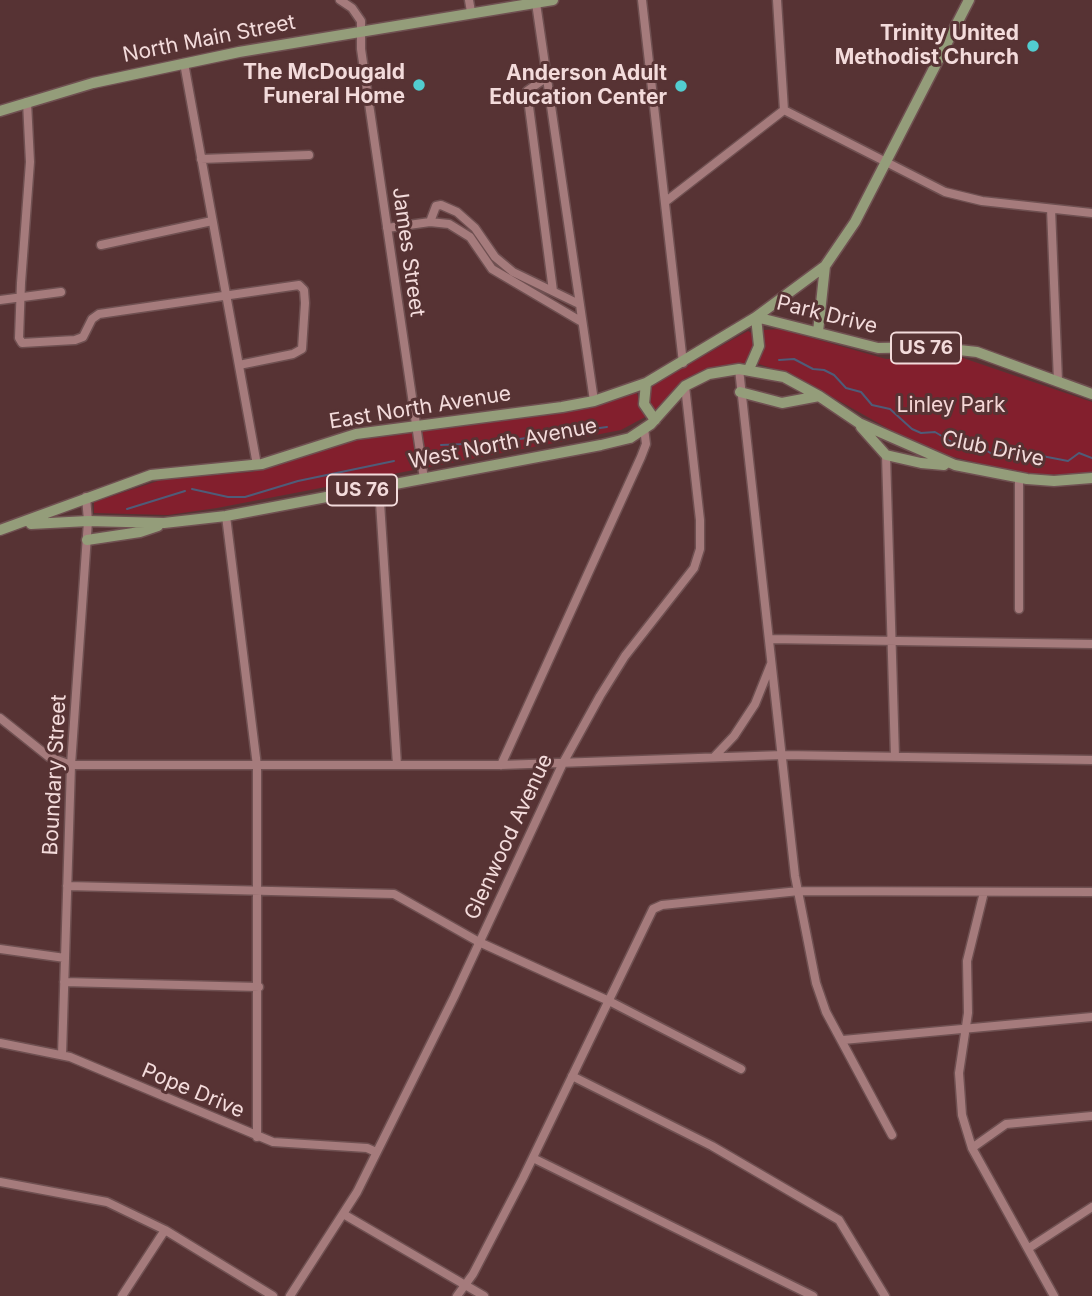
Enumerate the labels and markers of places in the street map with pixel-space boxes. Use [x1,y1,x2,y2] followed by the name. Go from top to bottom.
[835,21,1019,71] place label: Trinity United Methodist Church
[1025,38,1041,54] marker: Trinity United Methodist Church
[243,60,405,110] place label: The McDougald Funeral Home
[489,61,667,111] place label: Anderson Adult Education Center
[411,77,427,93] marker: The McDougald Funeral Home
[673,78,689,94] marker: Anderson Adult Education Center

